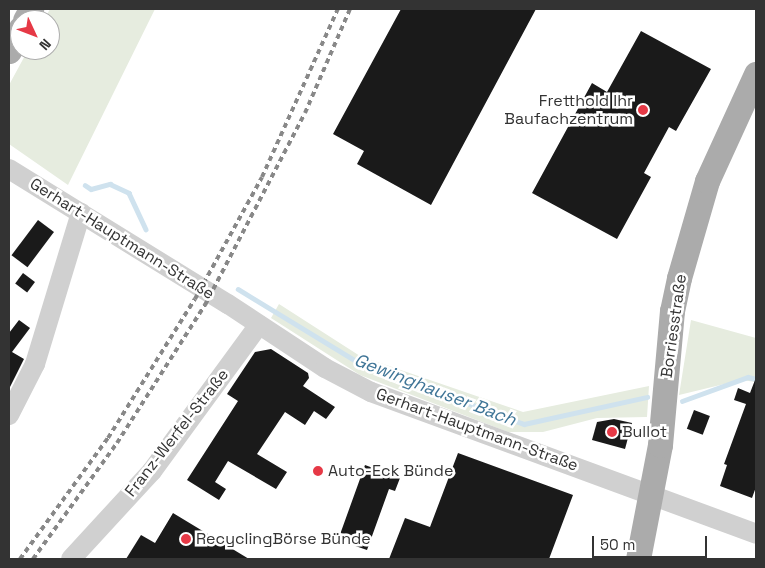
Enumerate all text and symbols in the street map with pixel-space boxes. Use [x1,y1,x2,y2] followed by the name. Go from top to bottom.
[10,10,60,60] north arrow
[35,35,55,54] text: N
[504,91,633,129] place label: Fretthold Ihr Baufachzentrum
[637,104,649,116] marker: Fretthold Ihr Baufachzentrum
[26,174,218,304] street label: Gerhart-Hauptmann-Straße
[657,273,691,379] street label: Borriesstraße
[351,349,519,431] water label: Gewinghauser Bach
[121,365,233,501] street label: Franz-Werfel-Straße
[373,384,581,476] street label: Gerhart-Hauptmann-Straße
[622,422,667,442] place label: Bullot
[606,426,618,438] marker: Bullot
[328,461,453,481] place label: Auto-Eck Bünde
[312,465,324,477] marker: Auto-Eck Bünde
[595,526,710,558] scale bar
[196,529,371,549] place label: RecyclingBörse Bünde
[180,533,192,545] marker: RecyclingBörse Bünde
[600,535,635,554] text: 50 m

